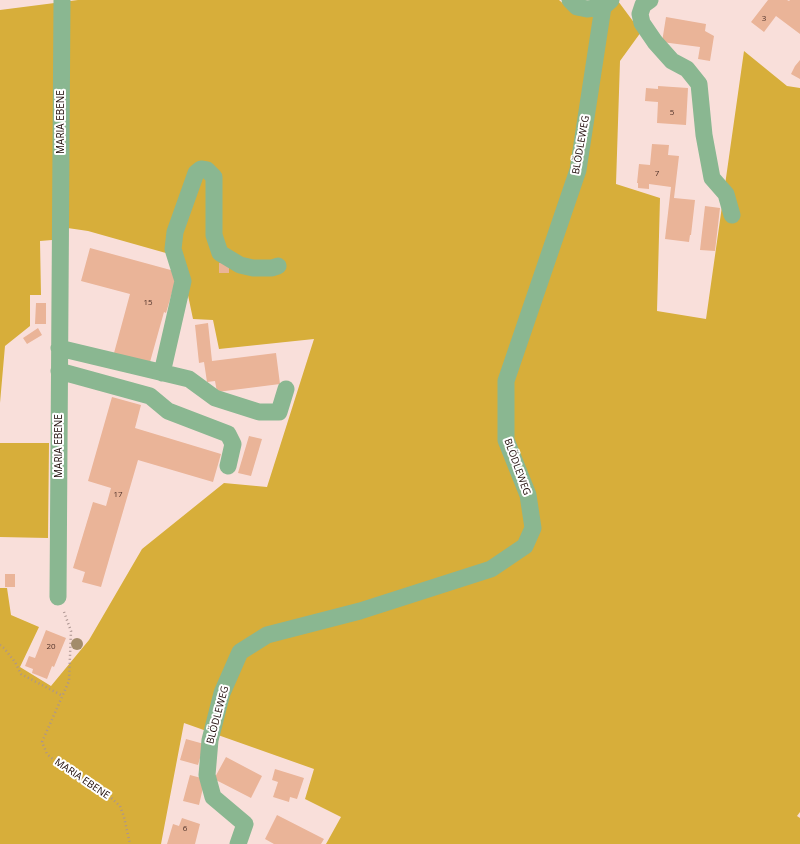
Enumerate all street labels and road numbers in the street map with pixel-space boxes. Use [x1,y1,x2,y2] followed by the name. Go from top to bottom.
[55,90,67,154] street label: MARIA EBENE
[570,115,592,175] street label: BLÖDLEWEG
[53,414,65,478] street label: MARIA EBENE
[501,437,533,497] street label: BLÖDLEWEG
[204,685,232,745] street label: BLÖDLEWEG
[52,756,112,802] street label: MARIA EBENE

